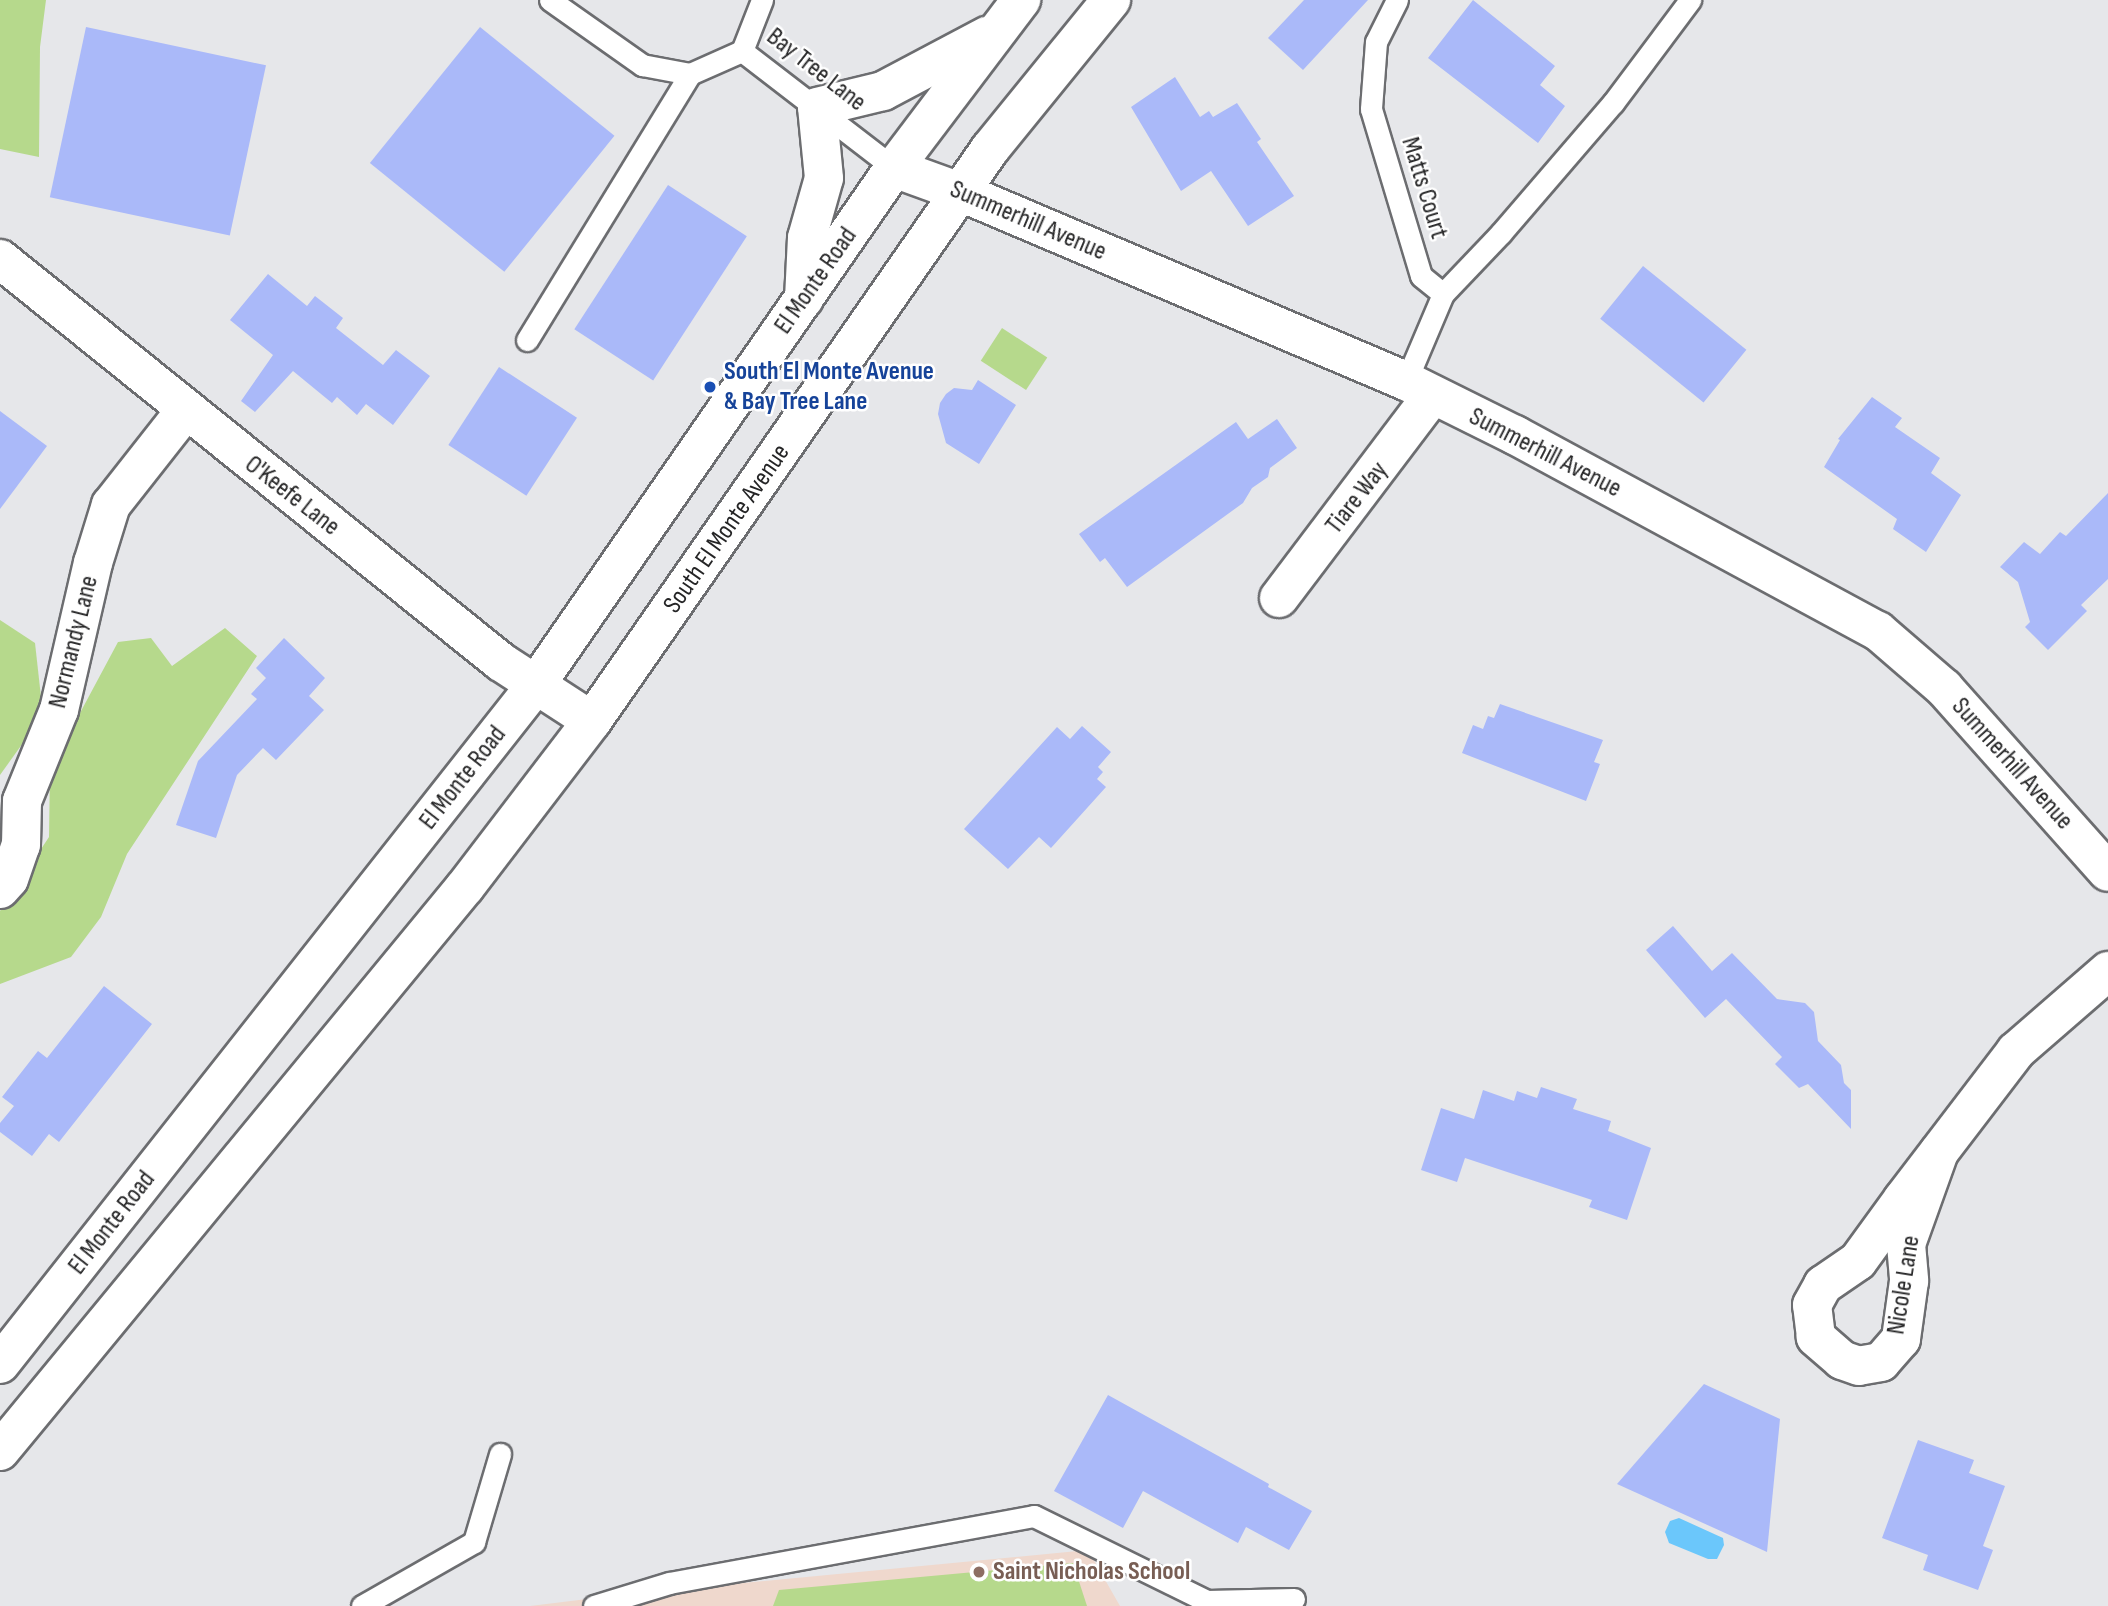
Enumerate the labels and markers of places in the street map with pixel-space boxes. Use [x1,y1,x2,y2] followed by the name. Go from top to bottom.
[724,356,934,418] place label: South El Monte Avenue & Bay Tree Lane
[702,379,718,395] marker: South El Monte Avenue & Bay Tree Lane
[993,1556,1190,1588] place label: Saint Nicholas School
[971,1564,987,1580] marker: Saint Nicholas School

